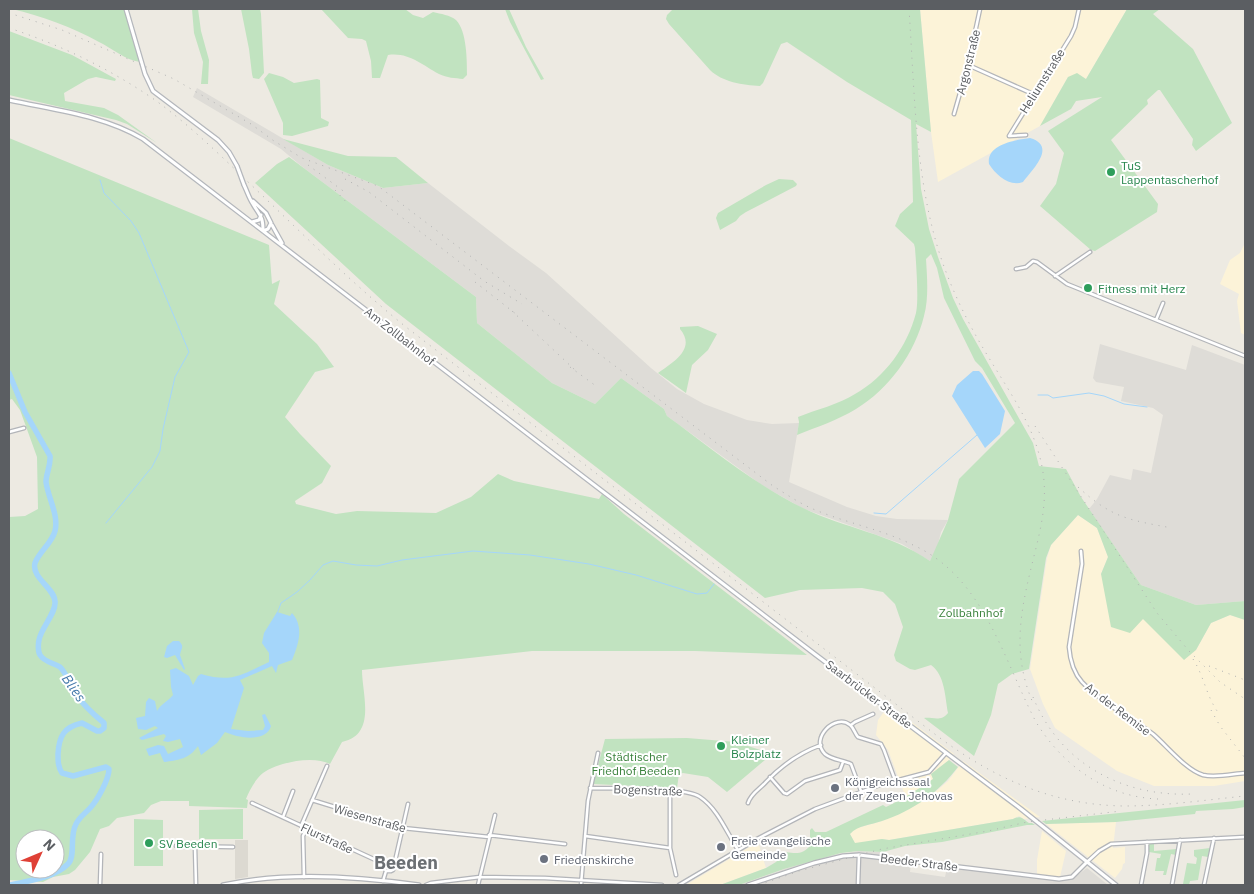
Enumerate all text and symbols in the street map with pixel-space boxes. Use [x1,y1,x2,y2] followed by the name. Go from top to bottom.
[953,27,983,96] street label: Argonstraße
[1016,45,1068,116] street label: Heliumstraße
[1121,158,1219,187] place label: TuS Lappentascherhof
[1105,166,1117,178] marker: TuS Lappentascherhof
[1098,281,1186,296] place label: Fitness mit Herz
[1082,282,1094,294] marker: Fitness mit Herz
[362,304,438,368] street label: Am Zollbahnhof
[939,605,1003,620] park label: Zollbahnhof
[823,657,916,732] street label: Saarbrücker Straße
[58,671,90,706] water label: Blies
[1082,680,1154,739] street label: An der Remise
[731,732,781,761] place label: Kleiner Bolzplatz
[715,740,727,752] marker: Kleiner Bolzplatz
[592,749,680,778] park label: Städtischer Friedhof Beeden
[845,774,953,803] place label: Königreichssaal der Zeugen Jehovas
[613,781,683,799] street label: Bogenstraße
[829,782,841,794] marker: Königreichssaal der Zeugen Jehovas
[332,801,408,836] street label: Wiesenstraße
[298,819,356,857] street label: Flurstraße
[15,829,65,879] north arrow
[731,833,831,862] place label: Freie evangelische Gemeinde
[39,835,59,855] text: N
[159,836,218,851] place label: SV Beeden
[143,837,155,849] marker: SV Beeden
[715,841,727,853] marker: Freie evangelische Gemeinde
[879,850,959,874] street label: Beeder Straße
[374,851,438,874] district label: Beeden
[554,852,634,867] place label: Friedenskirche
[538,853,550,865] marker: Friedenskirche

